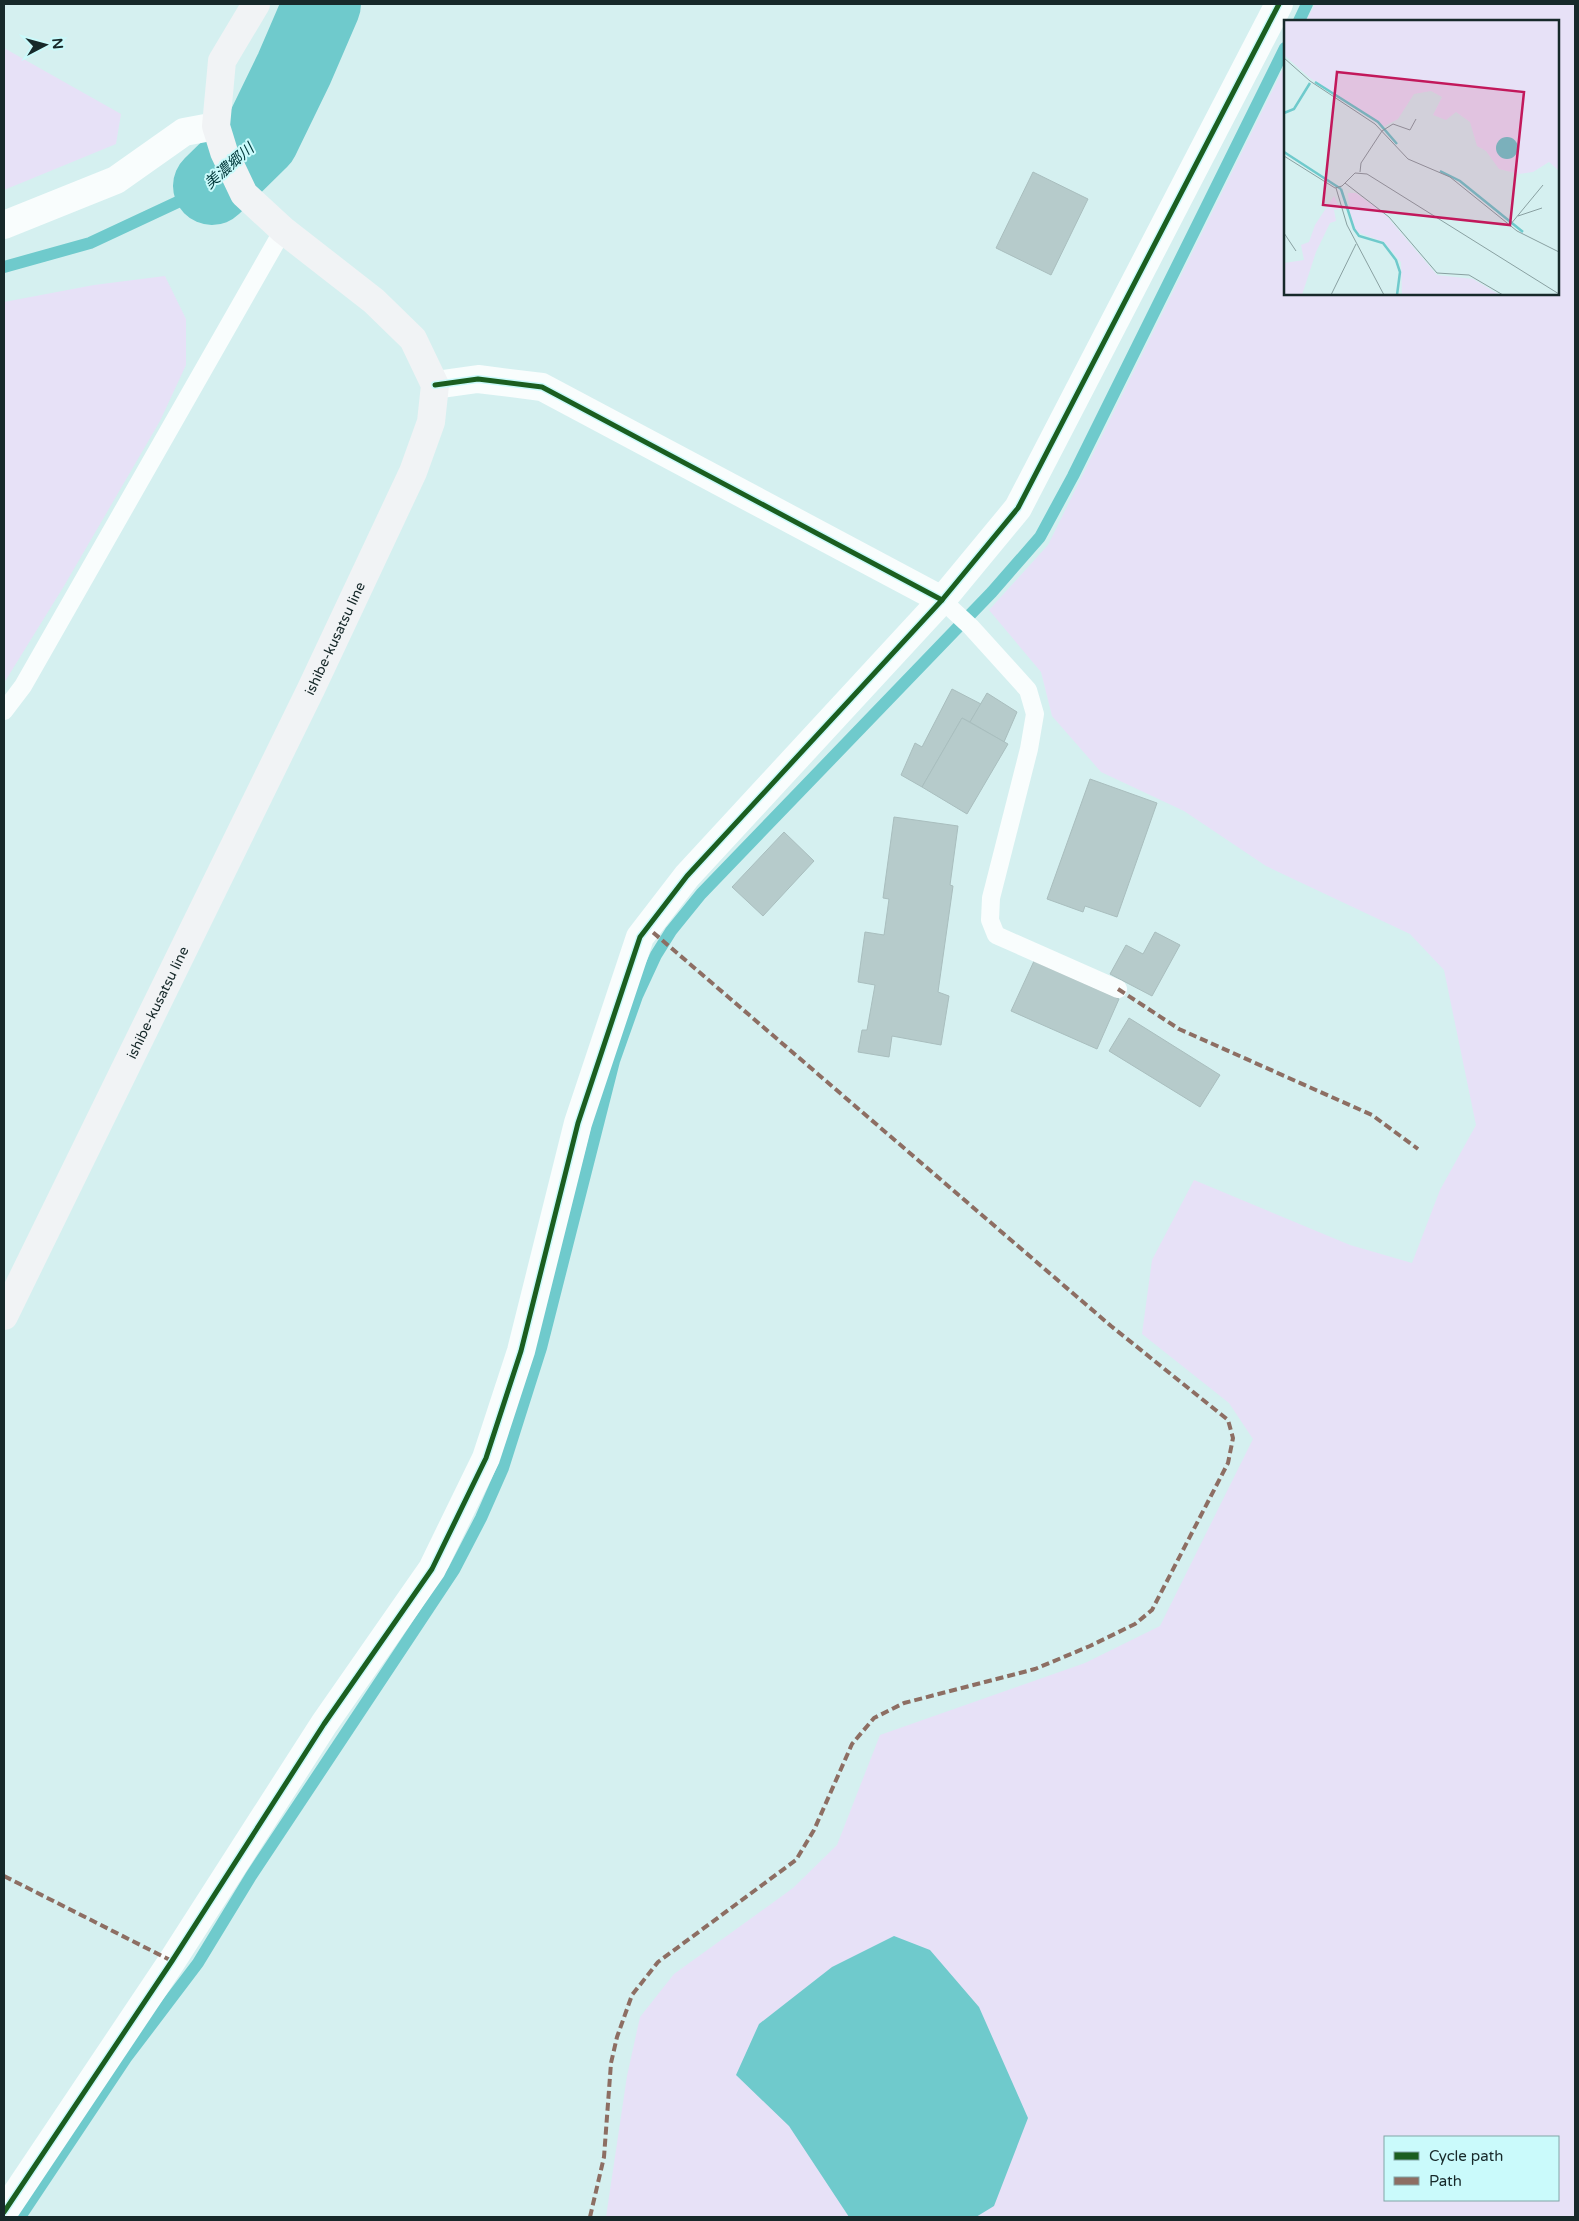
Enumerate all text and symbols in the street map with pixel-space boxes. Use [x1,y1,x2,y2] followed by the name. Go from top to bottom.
[20,20,70,70] north arrow
[1284,20,1559,295] inset map
[48,37,66,50] text: N
[200,138,259,192] water label: 美濃郷川
[301,579,369,698] street label: ishibe-kusatsu line
[123,944,193,1062] street label: ishibe-kusatsu line
[1384,2136,1559,2201] legend
[1429,2147,1503,2165] text: Cycle path
[1429,2172,1462,2190] text: Path

